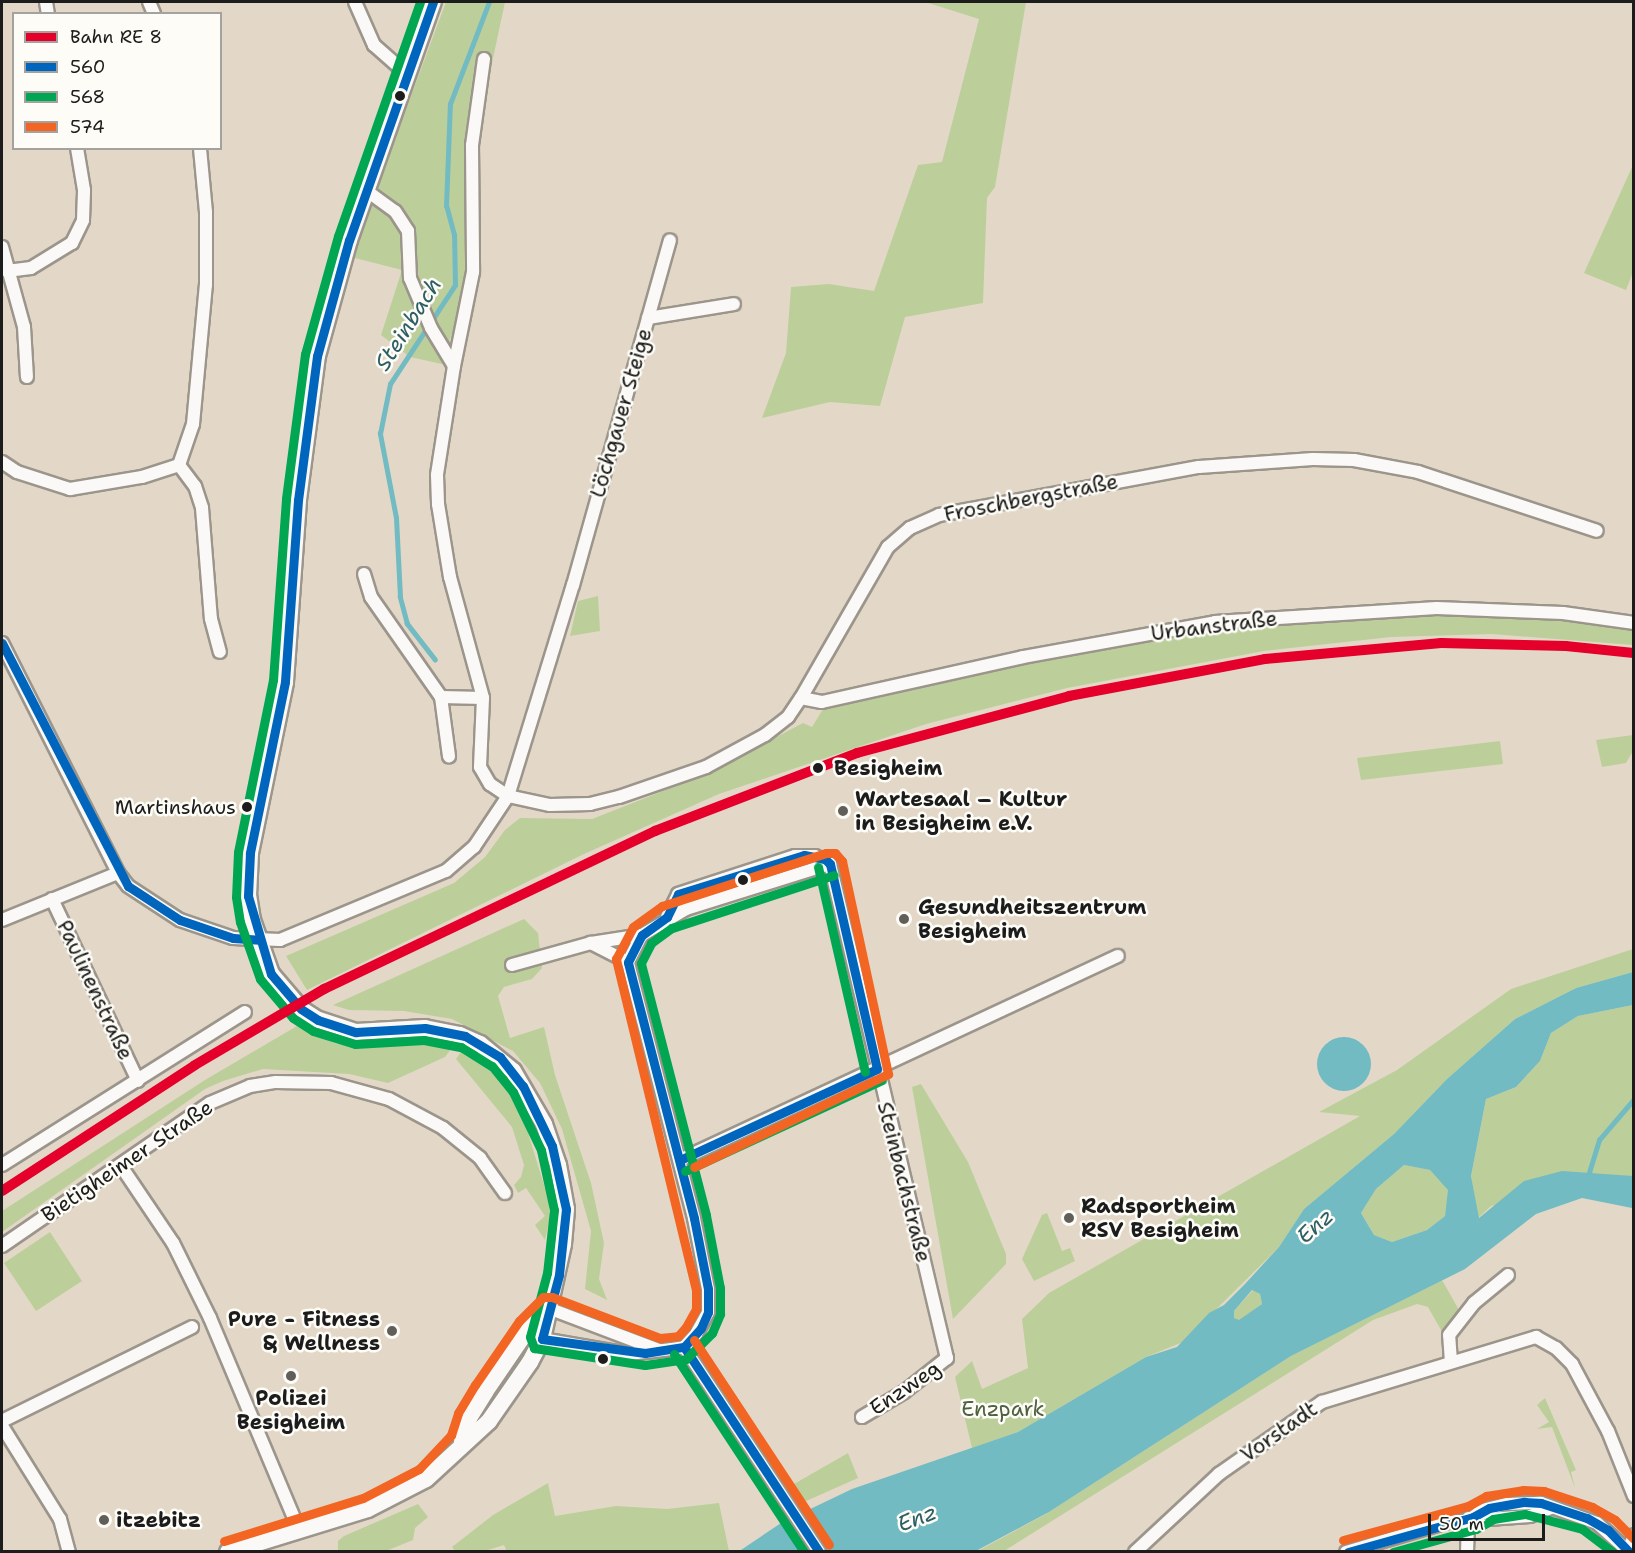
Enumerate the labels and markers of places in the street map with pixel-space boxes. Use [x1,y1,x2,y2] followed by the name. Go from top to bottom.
[394,90,406,102] unlabelled marker
[834,755,942,781] place label: Besigheim
[807,757,829,779] marker: Besigheim
[855,786,1067,836] place label: Wartesaal – Kultur in Besigheim e.V.
[115,795,236,819] place label: Martinshaus
[241,801,253,813] marker: Martinshaus
[836,804,850,818] marker: Wartesaal – Kultur in Besigheim e.V.
[737,874,749,886] unlabelled marker
[918,894,1146,944] place label: Gesundheitszentrum Besigheim
[895,910,913,928] marker: Gesundheitszentrum Besigheim
[1081,1193,1239,1243] place label: Radsportheim RSV Besigheim
[1062,1211,1076,1225] marker: Radsportheim RSV Besigheim
[228,1306,380,1356] place label: Pure - Fitness & Wellness
[385,1324,399,1338] marker: Pure - Fitness & Wellness
[597,1353,609,1365] unlabelled marker
[284,1369,298,1383] marker: Polizei Besigheim
[237,1385,345,1435] place label: Polizei Besigheim
[116,1507,201,1533] place label: itzebitz
[97,1513,111,1527] marker: itzebitz

